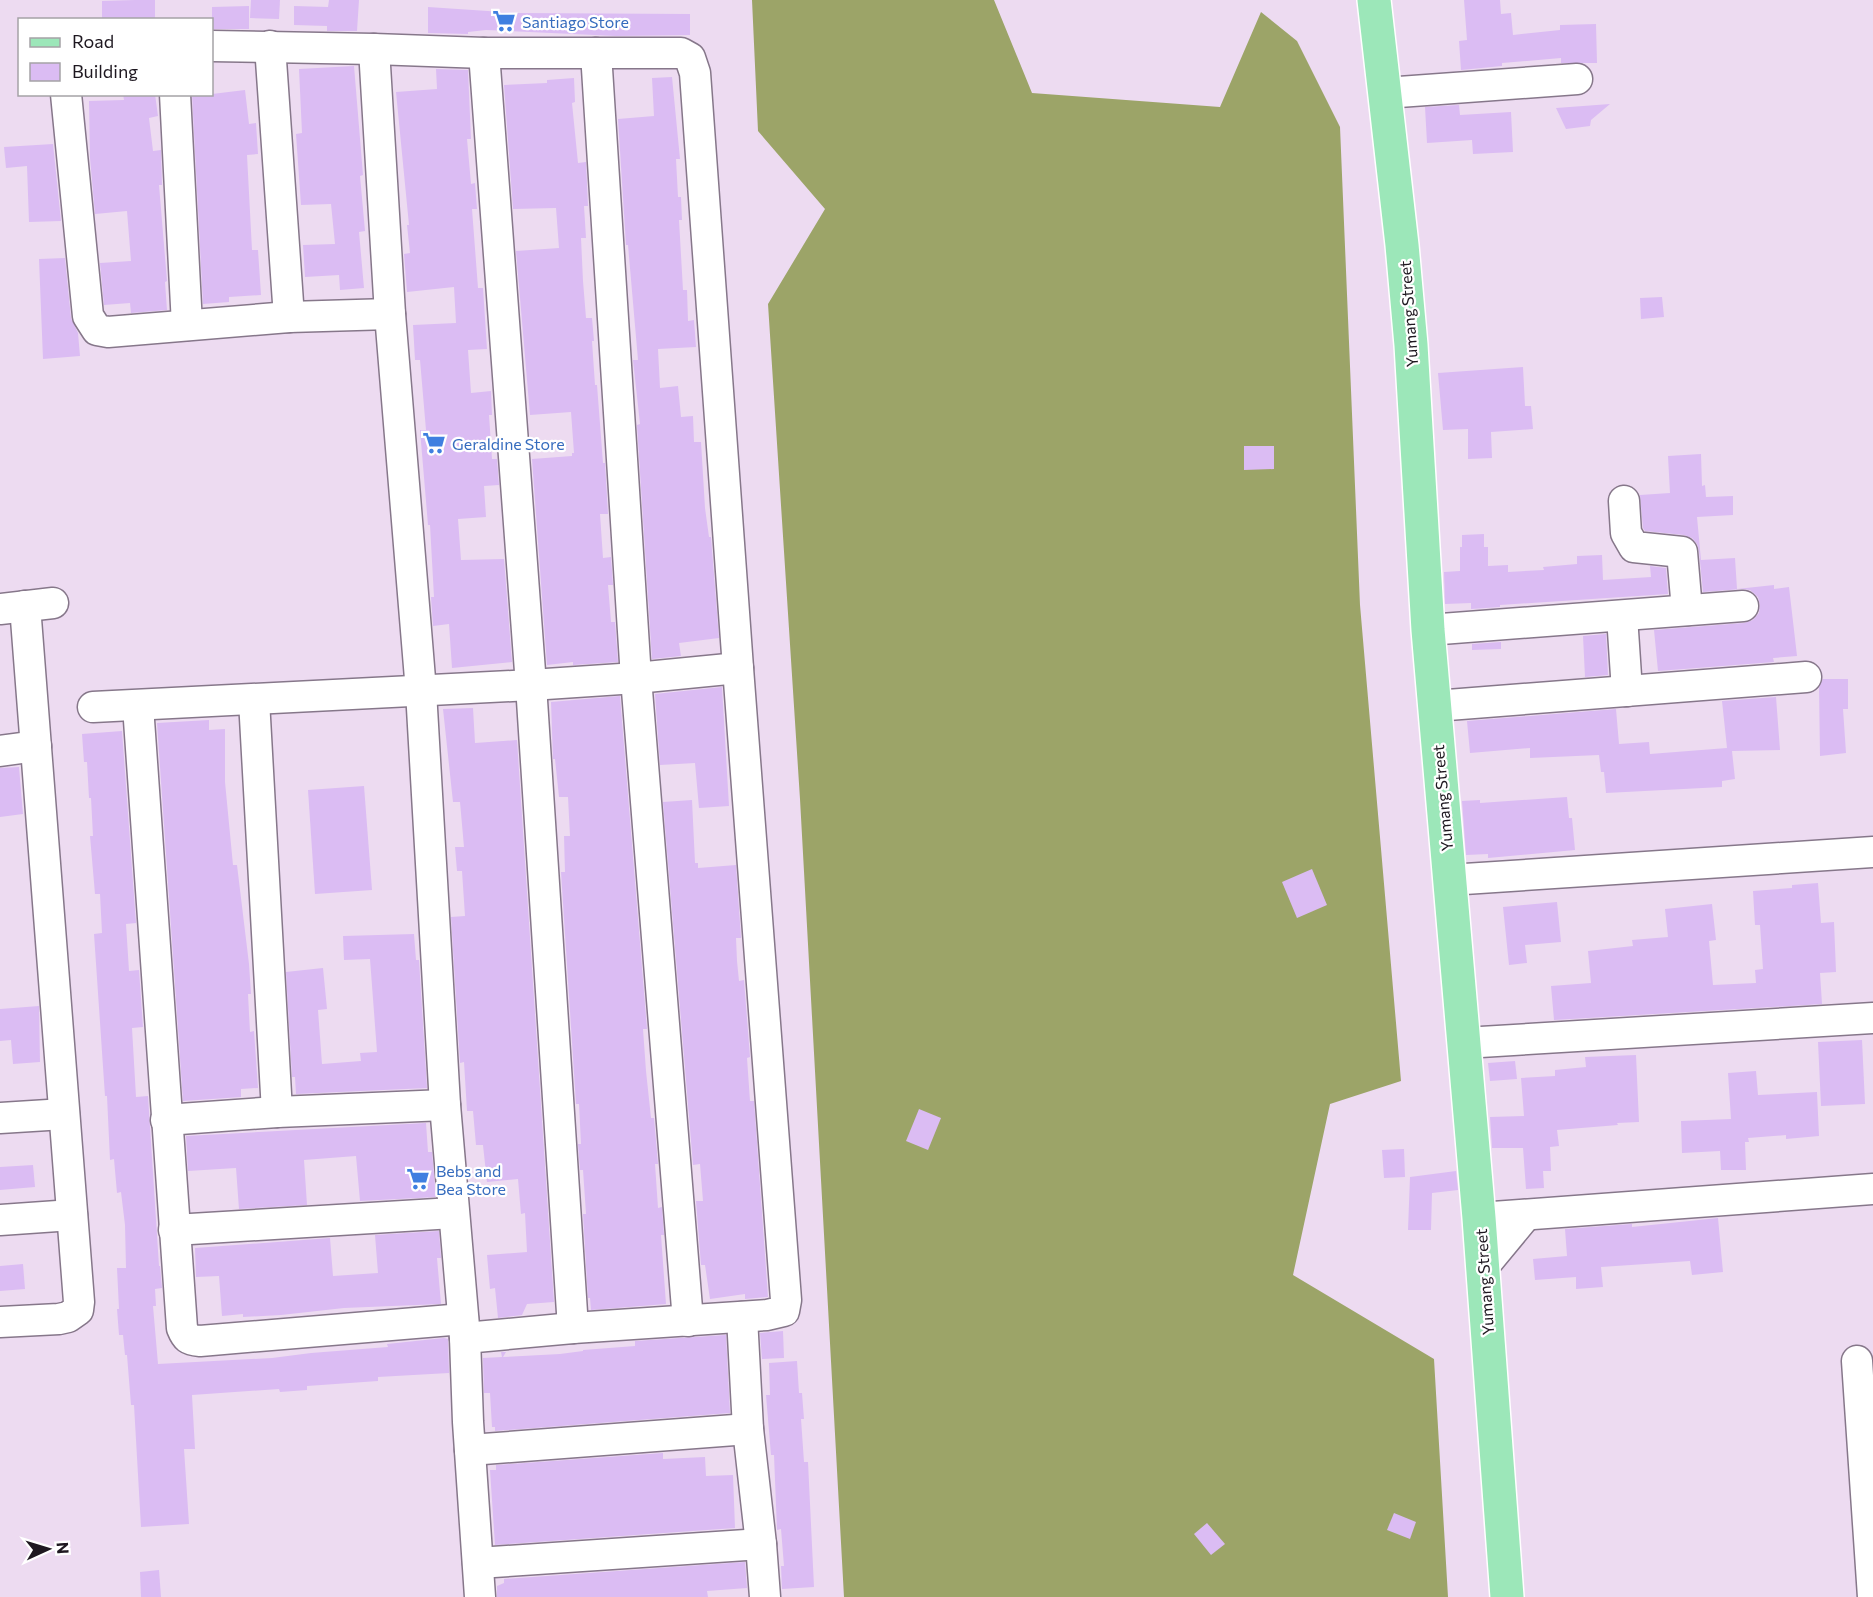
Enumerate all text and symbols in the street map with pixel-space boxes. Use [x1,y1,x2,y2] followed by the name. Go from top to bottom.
[491,8,517,34] supermarket icon: Santiago Store
[522,12,629,31] place label: Santiago Store
[18,18,213,96] legend
[72,30,114,52] text: Road
[72,60,138,82] text: Building
[1395,260,1421,368] street label: Yumang Street
[421,430,447,456] supermarket icon: Geraldine Store
[452,434,565,453] place label: Geraldine Store
[1428,744,1456,852] street label: Yumang Street
[436,1161,506,1198] place label: Bebs and Bea Store
[405,1166,431,1192] supermarket icon: Bebs and Bea Store
[1471,1228,1497,1336] street label: Yumang Street
[18,1519,78,1579] north arrow
[54,1541,73,1555] text: N

